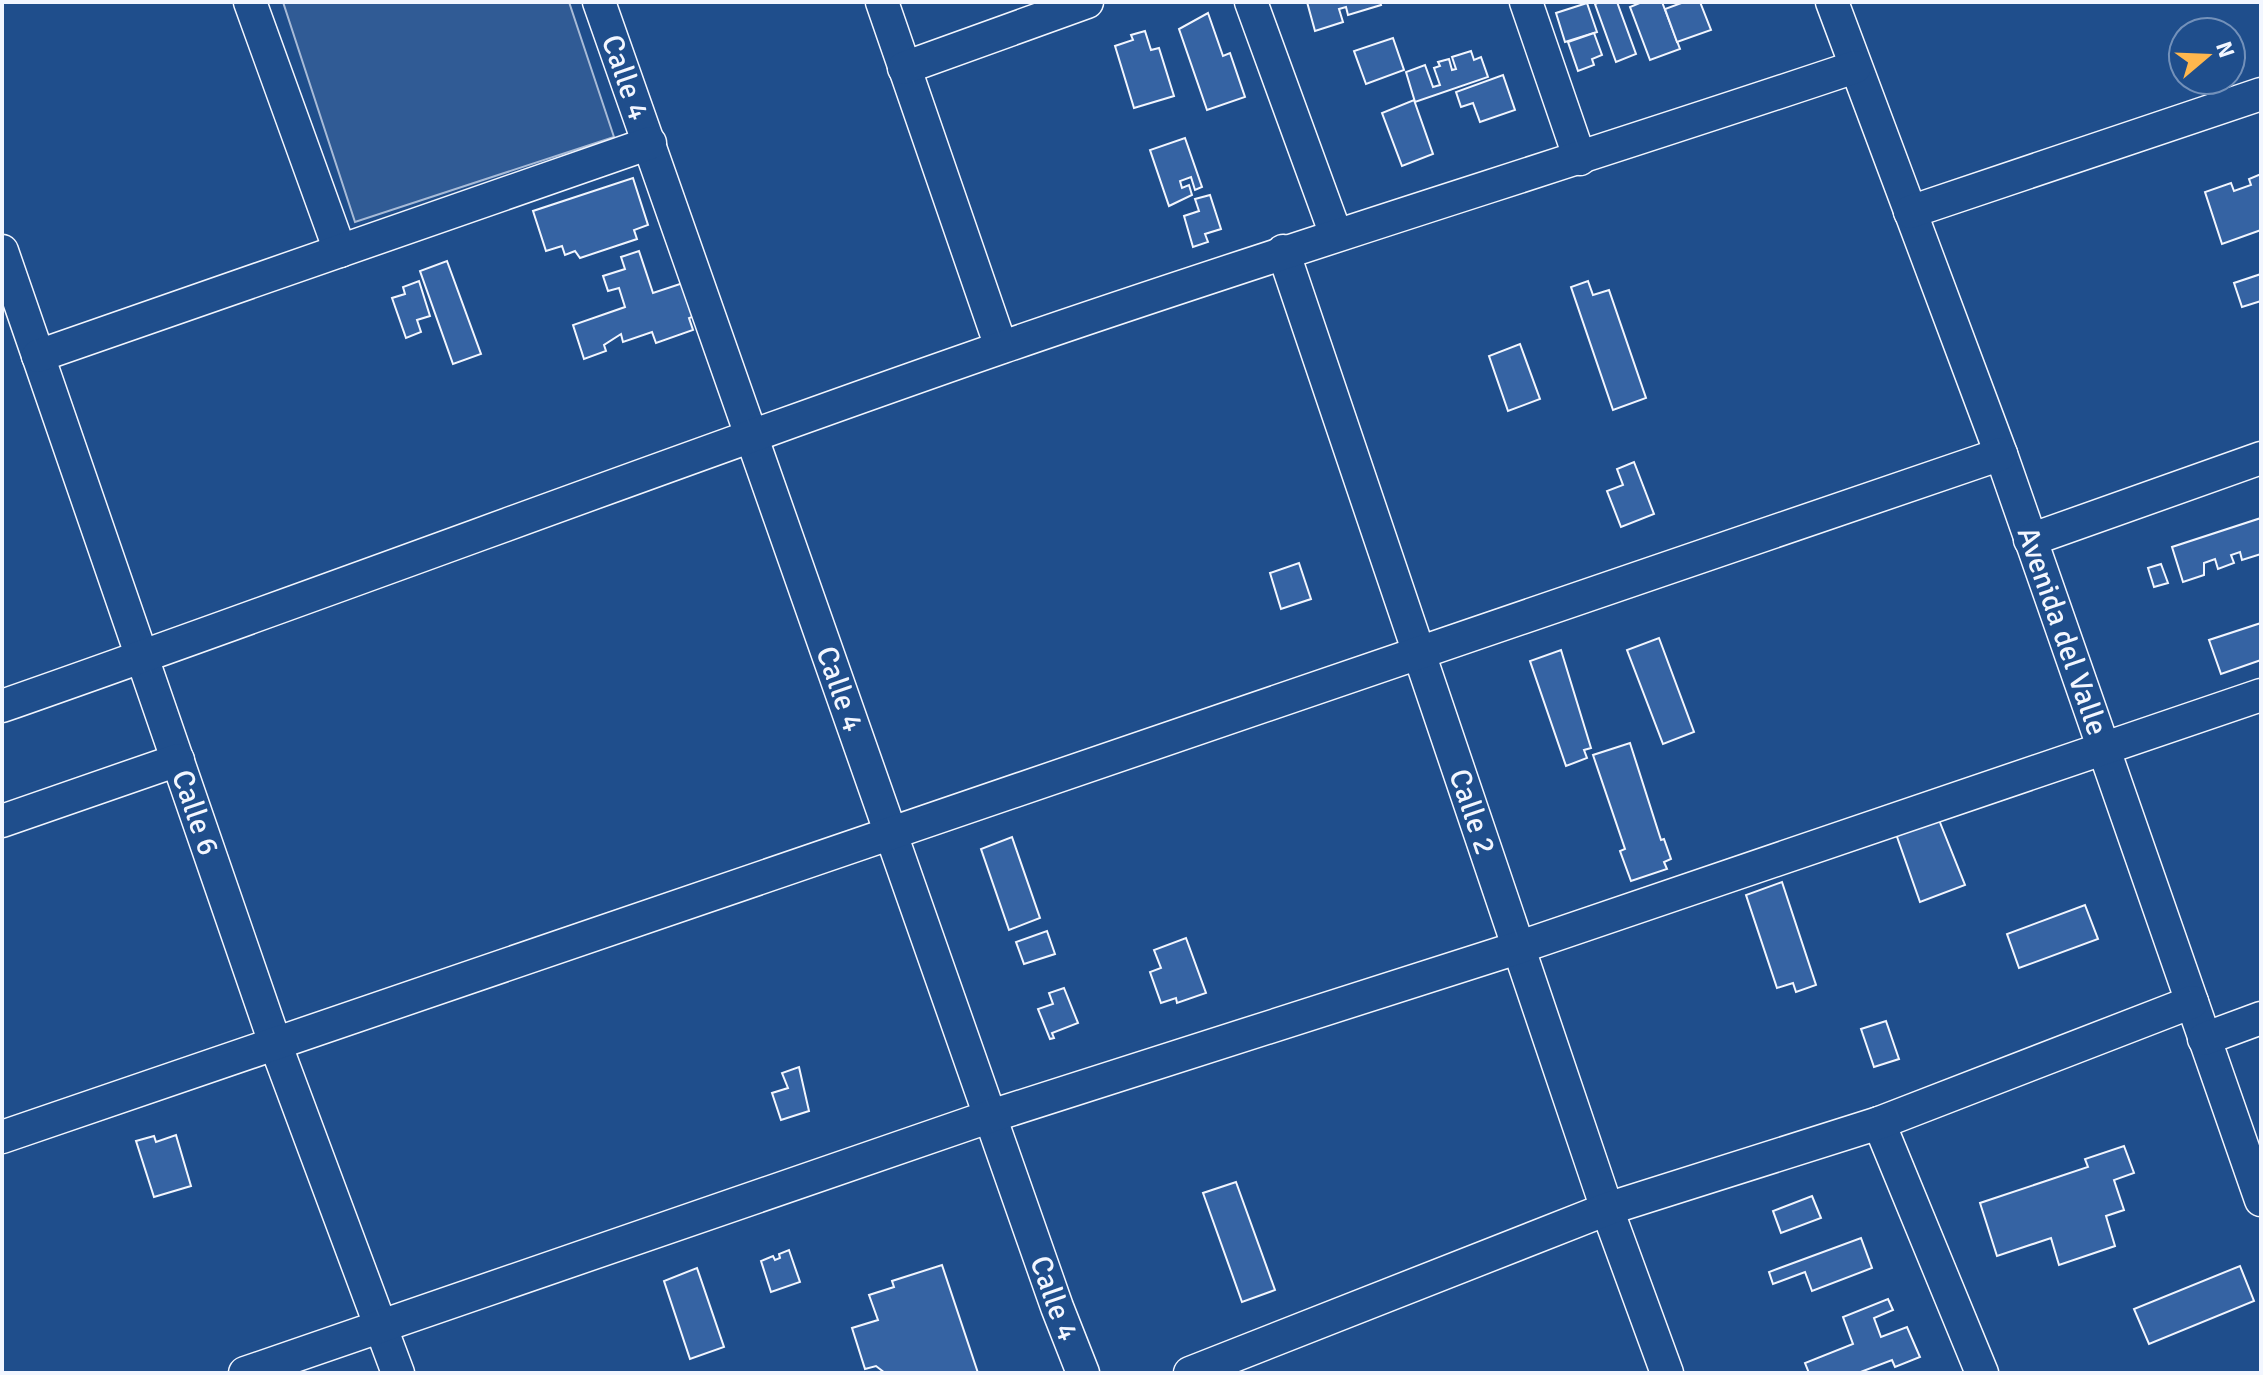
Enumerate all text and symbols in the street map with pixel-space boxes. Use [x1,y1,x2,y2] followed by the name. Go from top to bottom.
[2167,16,2247,96] north arrow
[593,30,657,125] street label: Calle 4
[2210,38,2241,61] text: N
[2009,522,2116,740] street label: Avenida del Valle
[808,641,872,737] street label: Calle 4
[1441,764,1504,860] street label: Calle 2
[163,765,227,860] street label: Calle 6
[1022,1251,1087,1346] street label: Calle 4

